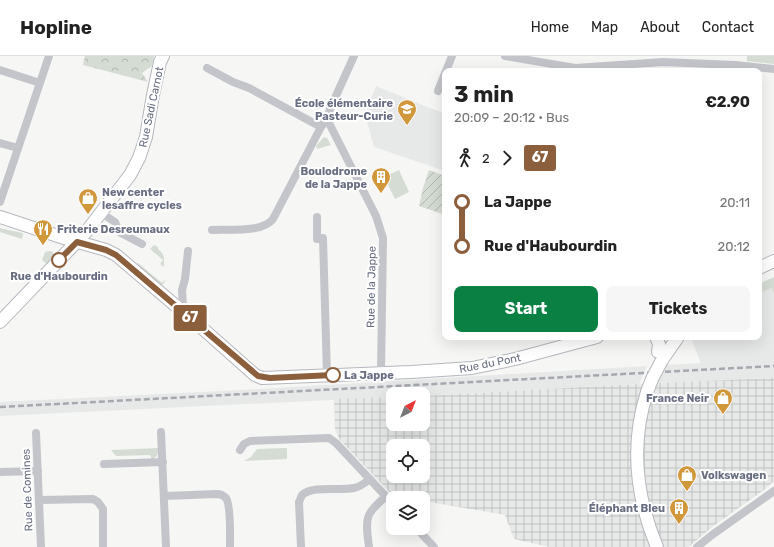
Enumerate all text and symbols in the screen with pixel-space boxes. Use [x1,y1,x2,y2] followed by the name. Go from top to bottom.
[20,16,92,39] text: Hopline
[531,19,569,36] text: Home
[591,19,618,36] text: Map
[640,19,680,36] text: About
[702,19,754,36] text: Contact
[137,65,167,149] street label: Rue Sadi Carnot
[454,81,514,108] text: 3 min
[705,93,750,111] text: €2.90
[295,97,393,123] place label: École élémentaire Pasteur-Curie
[396,98,418,126] school or university icon: École élémentaire Pasteur-Curie
[454,110,569,125] text: 20:09 – 20:12 · Bus
[454,147,476,169] icon: walk
[496,147,518,169] icon: forward
[532,149,548,166] text: 67
[482,151,490,166] text: 2
[300,165,367,191] place label: Boulodrome de la Jappe
[370,166,392,194] building icon: Boulodrome de la Jappe
[102,186,182,212] place label: New center lesaffre cycles
[77,187,99,215] shop icon: New center lesaffre cycles
[484,193,552,211] text: La Jappe
[720,195,750,210] text: 20:11
[32,218,54,246] restaurant icon: Friterie Desreumaux
[57,223,170,236] place label: Friterie Desreumaux
[484,237,617,255] text: Rue d'Haubourdin
[718,239,750,254] text: 20:12
[364,246,379,328] street label: Rue de la Jappe
[51,252,67,268] marker: Rue d'Haubourdin
[10,270,108,283] place label: Rue d'Haubourdin
[454,286,598,332] button: Start
[606,286,750,332] button: Tickets
[172,305,208,331] line badge: 67
[182,309,198,326] text: 67
[458,351,523,376] street label: Rue du Pont
[325,367,341,383] marker: La Jappe
[344,369,394,382] place label: La Jappe
[386,387,430,431] north arrow
[386,387,430,535] map controls
[712,387,734,415] shop icon: France Neir
[646,392,709,405] place label: France Neir
[386,439,430,483] button: locate
[20,448,35,531] street label: Rue de Comines
[676,464,698,492] shop icon: Volkswagen
[701,469,766,482] place label: Volkswagen
[386,491,430,535] button: layers
[668,497,690,525] building icon: Éléphant Bleu
[589,502,665,515] place label: Éléphant Bleu

